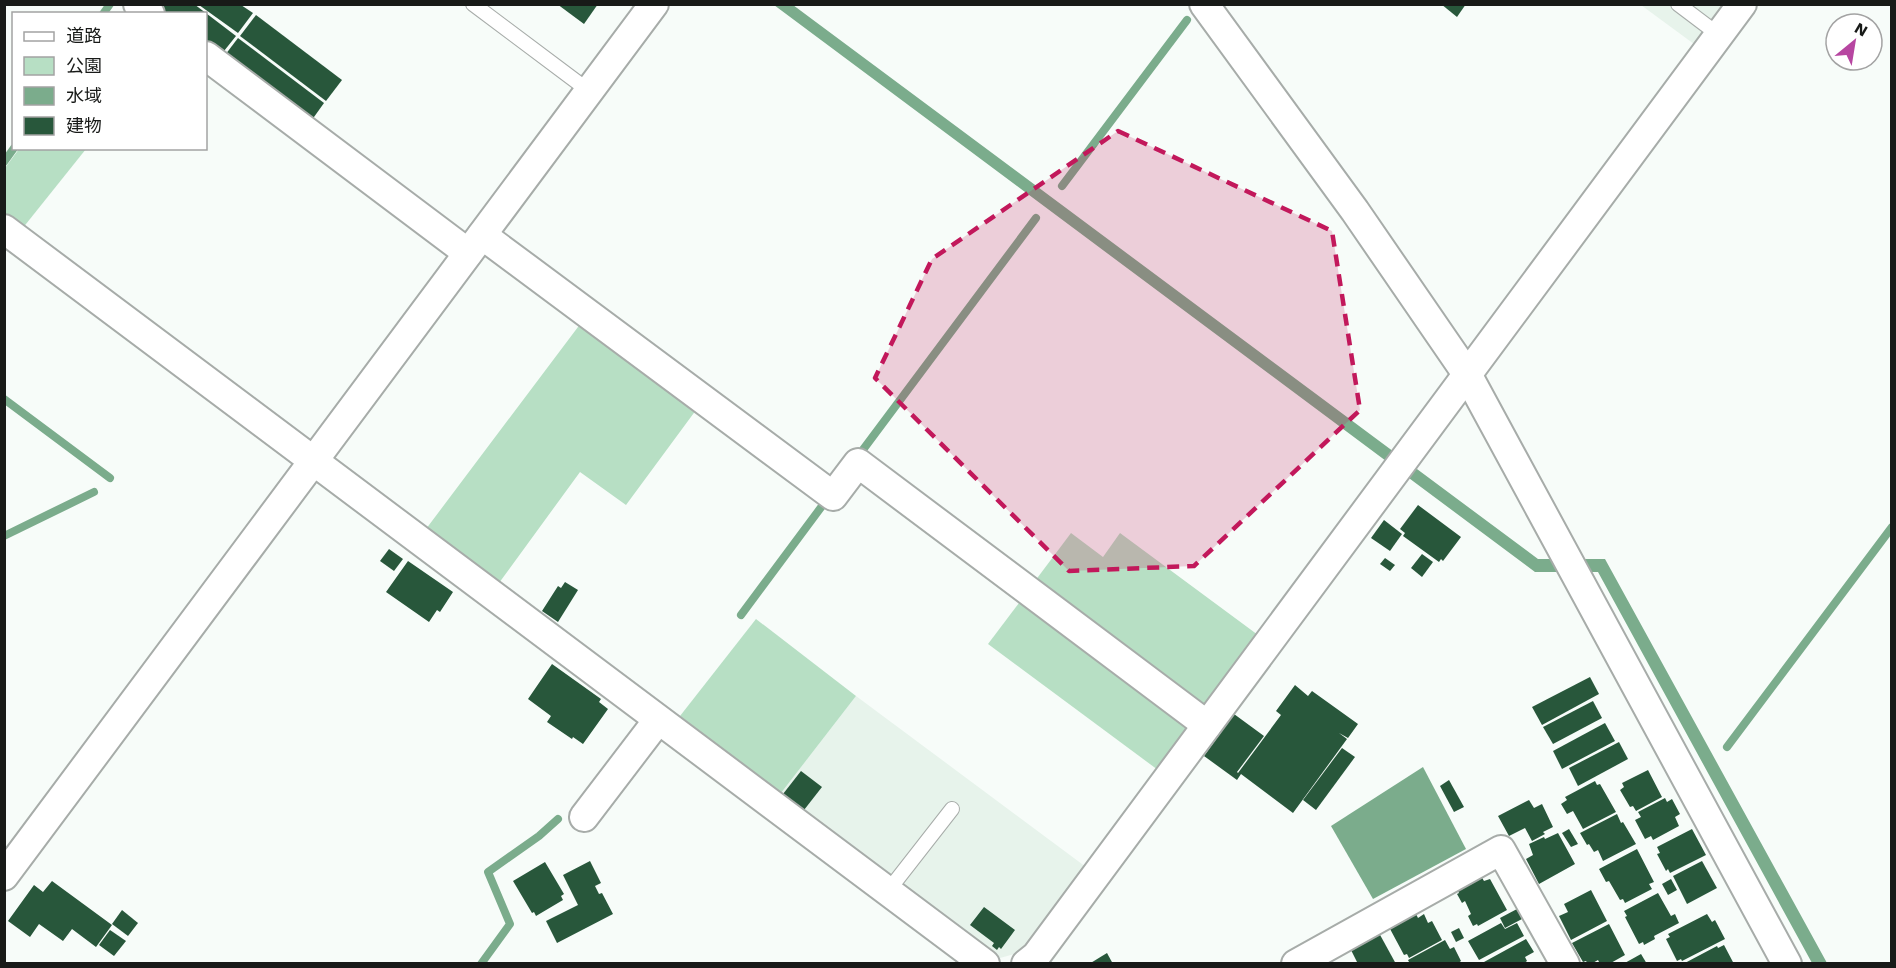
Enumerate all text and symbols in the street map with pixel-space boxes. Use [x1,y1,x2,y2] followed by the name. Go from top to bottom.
[12,12,207,150] legend
[1824,12,1884,72] north arrow
[1851,18,1871,41] text: N
[66,25,102,46] text: 道路
[66,55,102,76] text: 公園
[66,85,102,106] text: 水域
[66,115,102,136] text: 建物

